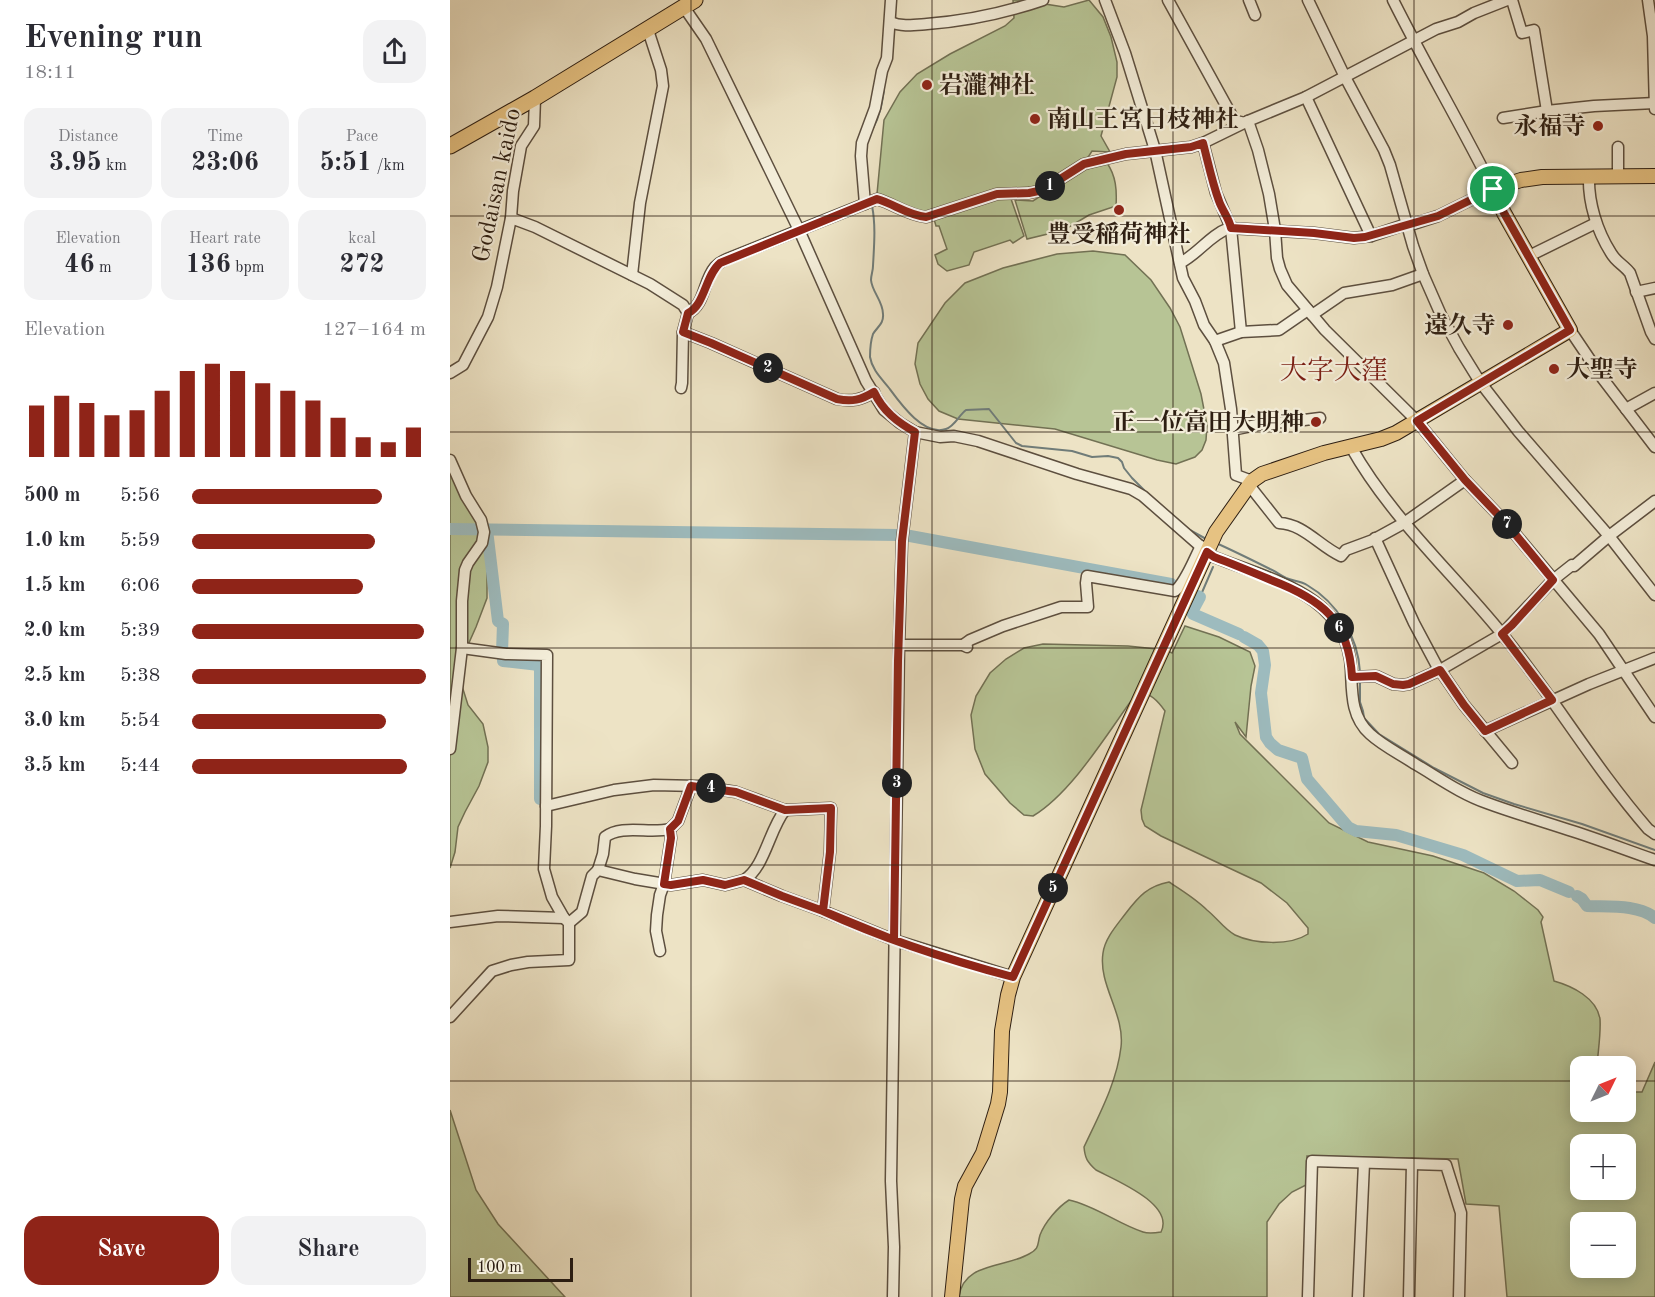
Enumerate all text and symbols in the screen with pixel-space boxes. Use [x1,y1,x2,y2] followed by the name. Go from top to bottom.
[363,20,426,83] button: share
[24,22,203,55] text: Evening run
[24,63,76,83] text: 18:11
[939,72,1035,99] place label: 岩瀧神社
[920,78,934,92] marker: 岩瀧神社
[470,106,526,265] street label: Godaisan kaido
[1047,106,1239,133] place label: 南山王宮日枝神社
[1028,112,1042,126] marker: 南山王宮日枝神社
[1514,113,1586,140] place label: 永福寺
[1591,119,1605,133] marker: 永福寺
[58,129,118,145] text: Distance
[207,129,243,145] text: Time
[346,129,378,145] text: Pace
[49,150,102,176] text: 3.95
[191,150,259,176] text: 23:06
[319,150,372,176] text: 5:51
[102,158,127,174] text: km
[372,158,405,174] text: /km
[1467,163,1518,214] pin
[1035,171,1065,201] pin: 1
[1476,172,1509,205] icon: arrive
[1045,178,1055,194] text: 1
[1112,203,1126,217] marker: 豊受稲荷神社
[1047,221,1191,248] place label: 豊受稲荷神社
[55,231,121,247] text: Elevation
[189,231,261,247] text: Heart rate
[348,231,376,247] text: kcal
[64,252,94,278] text: 46
[186,252,231,278] text: 136
[339,252,385,278] text: 272
[94,260,112,276] text: m
[231,260,264,276] text: bpm
[1424,312,1496,339] place label: 遠久寺
[1501,318,1515,332] marker: 遠久寺
[24,320,105,340] text: Elevation
[323,320,426,340] text: 127–164 m
[753,353,783,383] pin: 2
[1280,356,1388,385] district label: 大字大窪
[1566,356,1638,383] place label: 大聖寺
[763,360,773,376] text: 2
[1547,362,1561,376] marker: 大聖寺
[1112,409,1304,436] place label: 正一位富田大明神
[1309,415,1323,429] marker: 正一位富田大明神
[24,486,80,506] text: 500 m
[120,486,160,506] text: 5:56
[1492,509,1522,539] pin: 7
[1502,516,1512,532] text: 7
[24,531,86,551] text: 1.0 km
[120,531,160,551] text: 5:59
[24,576,86,596] text: 1.5 km
[120,576,160,596] text: 6:06
[1324,613,1354,643] pin: 6
[1334,620,1344,636] text: 6
[24,621,86,641] text: 2.0 km
[120,621,160,641] text: 5:39
[24,666,86,686] text: 2.5 km
[120,666,160,686] text: 5:38
[24,711,86,731] text: 3.0 km
[120,711,160,731] text: 5:54
[24,756,86,776] text: 3.5 km
[120,756,160,776] text: 5:44
[882,768,912,798] pin: 3
[696,773,726,803] pin: 4
[892,775,902,791] text: 3
[706,780,716,796] text: 4
[1038,873,1068,903] pin: 5
[1048,880,1058,896] text: 5
[1570,1056,1636,1122] north arrow
[1570,1056,1636,1278] map controls
[1570,1134,1636,1200] button: +
[1570,1212,1636,1278] button: −
[24,1216,219,1285] button: Save
[231,1216,426,1285] button: Share
[468,1255,573,1282] scale bar
[477,1260,522,1276] text: 100 m

